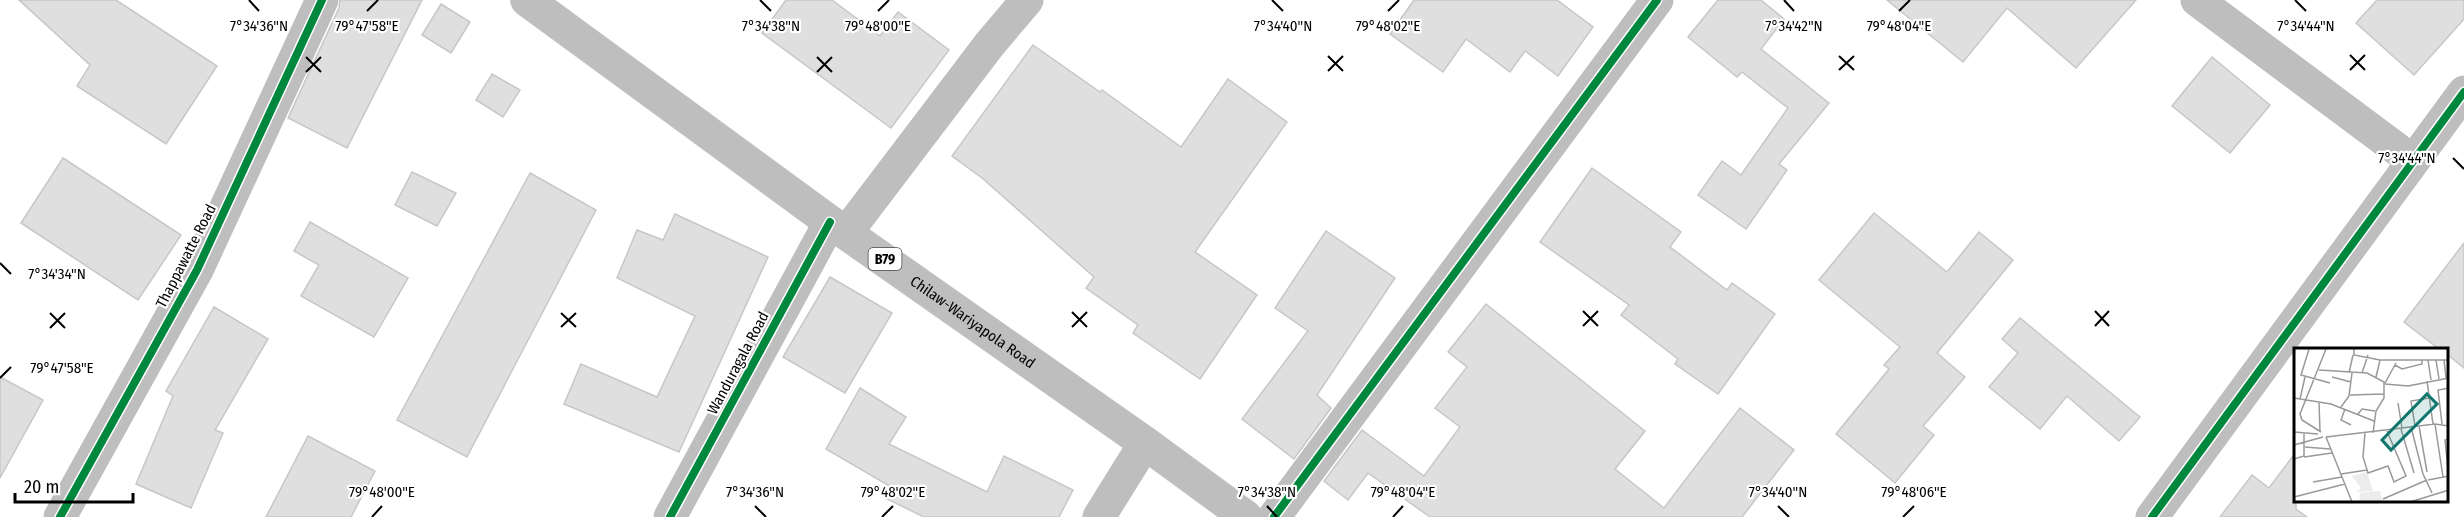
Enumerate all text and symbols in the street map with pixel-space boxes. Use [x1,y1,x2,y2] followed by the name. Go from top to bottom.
[230,17,288,35] text: 7°34'36"N
[335,17,399,35] text: 79°47'58"E
[742,17,800,35] text: 7°34'38"N
[845,17,911,35] text: 79°48'00"E
[1254,17,1312,35] text: 7°34'40"N
[1356,17,1420,35] text: 79°48'02"E
[1765,17,1823,35] text: 7°34'42"N
[1867,17,1931,35] text: 79°48'04"E
[2277,17,2335,35] text: 7°34'44"N
[2378,149,2436,167] text: 7°34'44"N
[152,201,220,311] street label: Thappawatte Road
[868,248,902,270] road number: B79
[28,265,86,283] text: 7°34'34"N
[907,272,1039,372] street label: Chilaw-Wariyapola Road
[703,309,773,417] street label: Wanduragala Road
[2294,348,2449,502] inset map
[30,359,94,377] text: 79°47'58"E
[15,466,134,504] scale bar
[24,476,59,498] text: 20 m
[349,483,415,501] text: 79°48'00"E
[726,483,784,501] text: 7°34'36"N
[861,483,925,501] text: 79°48'02"E
[1238,483,1296,501] text: 7°34'38"N
[1371,483,1435,501] text: 79°48'04"E
[1749,483,1807,501] text: 7°34'40"N
[1881,483,1947,501] text: 79°48'06"E

